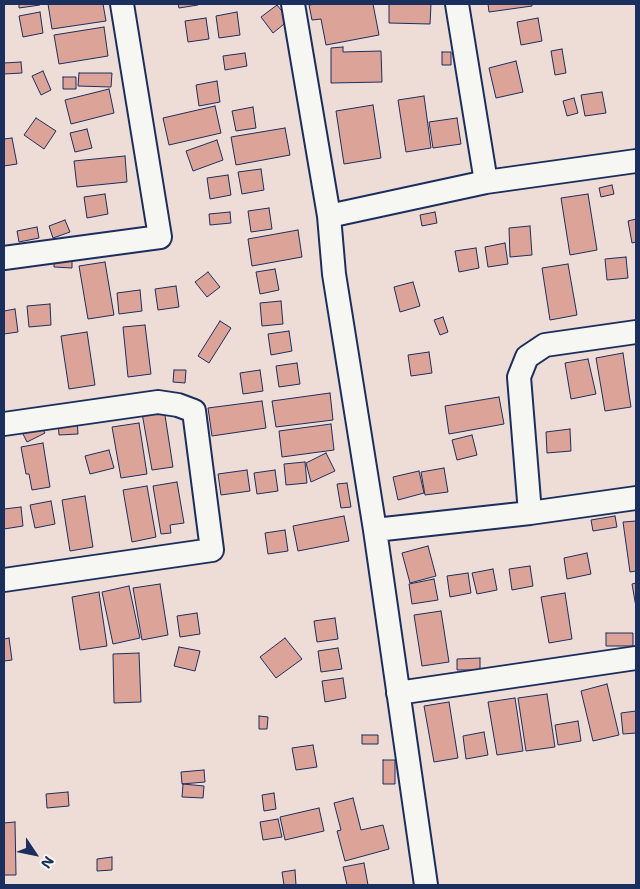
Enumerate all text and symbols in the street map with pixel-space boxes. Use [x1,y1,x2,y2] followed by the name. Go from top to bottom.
[10,829,60,879] north arrow
[37,853,58,872] text: N

